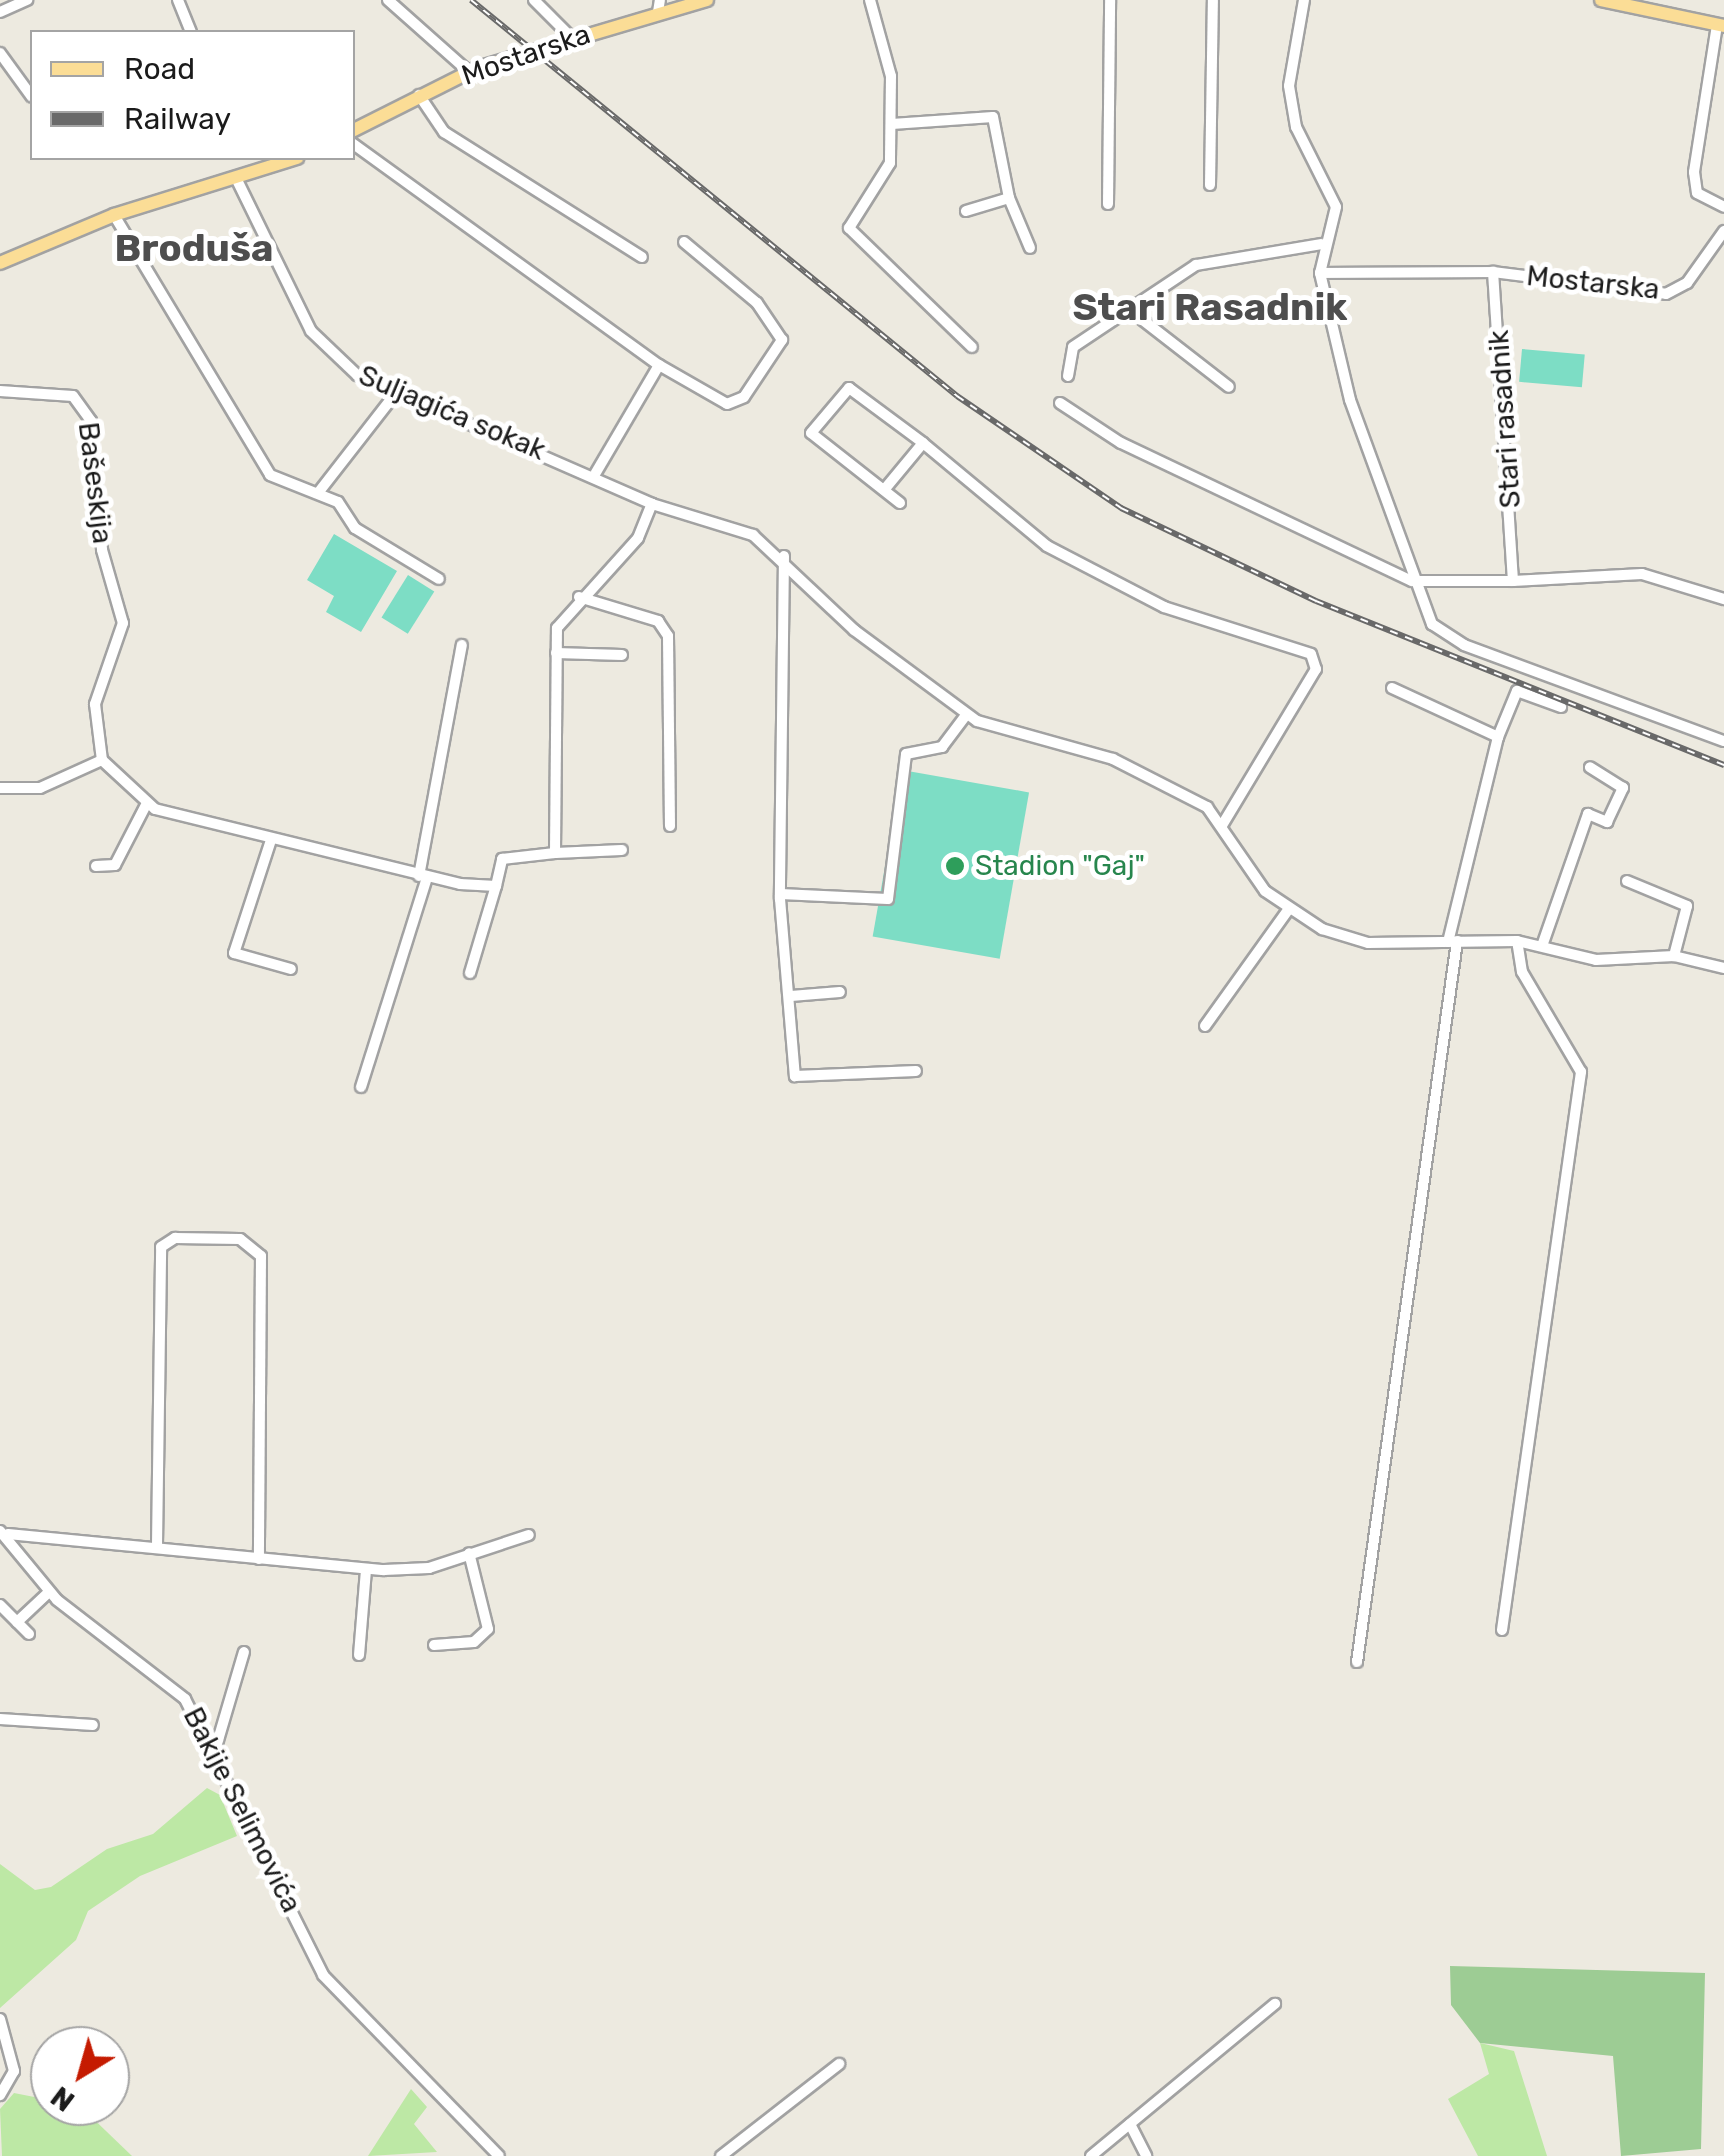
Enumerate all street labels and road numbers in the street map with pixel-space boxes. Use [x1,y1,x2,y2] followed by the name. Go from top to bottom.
[457,17,595,93] street label: Mostarska
[1525,259,1661,307] street label: Mostarska
[1482,329,1528,509] street label: Stari rasadnik
[354,359,550,467] street label: Suljagića sokak
[71,420,119,546] street label: Bašeskija
[176,1702,308,1918] street label: Bakije Selimovića

